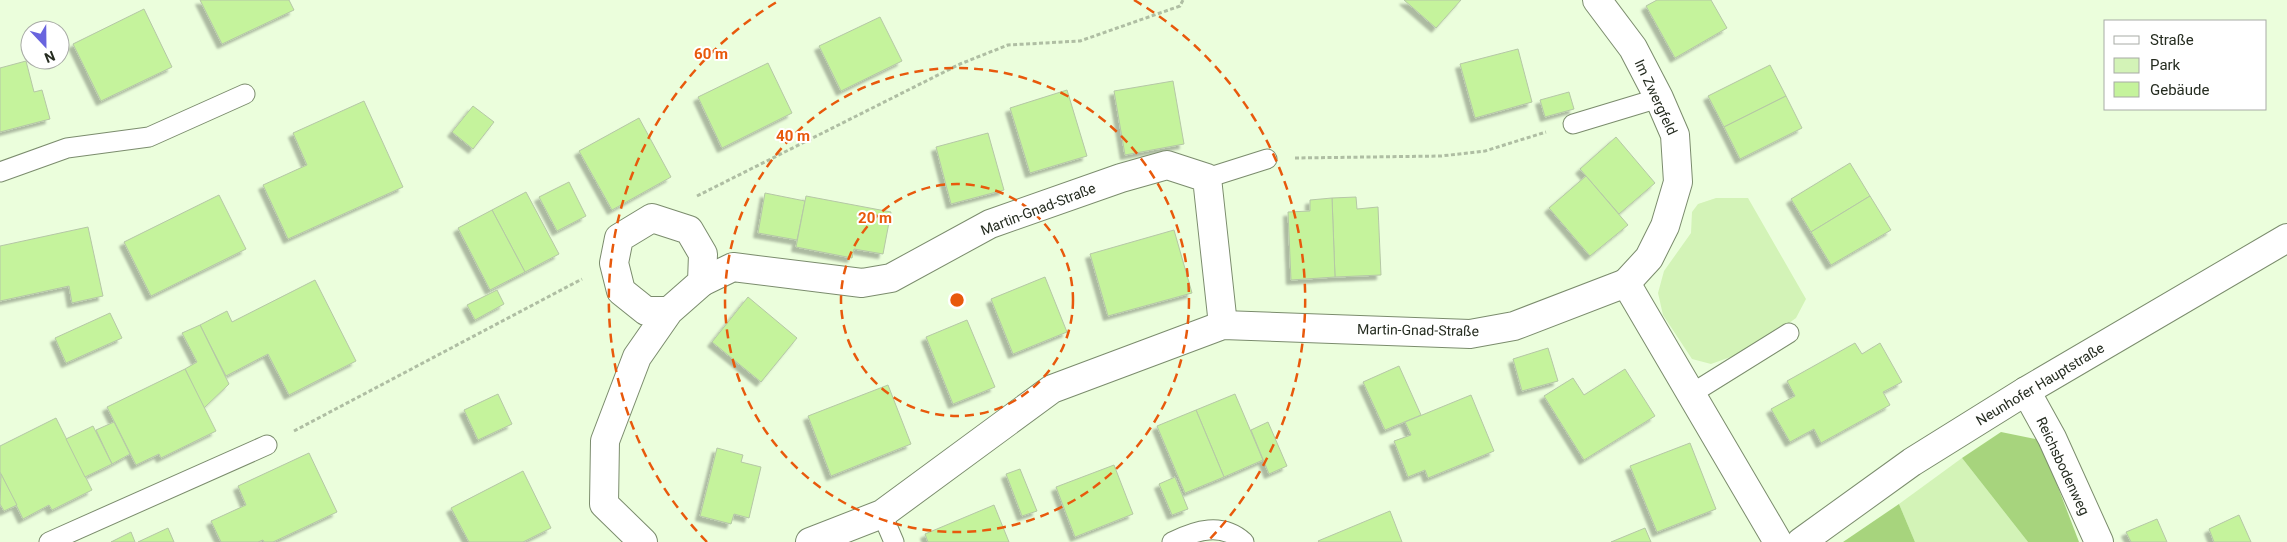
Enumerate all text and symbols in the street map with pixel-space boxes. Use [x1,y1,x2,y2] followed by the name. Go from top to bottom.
[20,20,70,70] north arrow
[2104,20,2267,110] legend
[2150,31,2194,49] text: Straße
[694,45,728,63] text: 60 m
[42,48,57,66] text: N
[2150,56,2181,74] text: Park
[1632,57,1680,137] street label: Im Zwergfeld
[2150,81,2209,99] text: Gebäude
[776,127,810,145] text: 40 m
[978,180,1098,238] street label: Martin-Gnad-Straße
[858,209,892,227] text: 20 m
[948,291,966,309] centre of rings
[1357,321,1479,339] street label: Martin-Gnad-Straße
[1973,339,2107,429] street label: Neunhofer Hauptstraße
[2033,414,2093,518] street label: Reichsbodenweg

